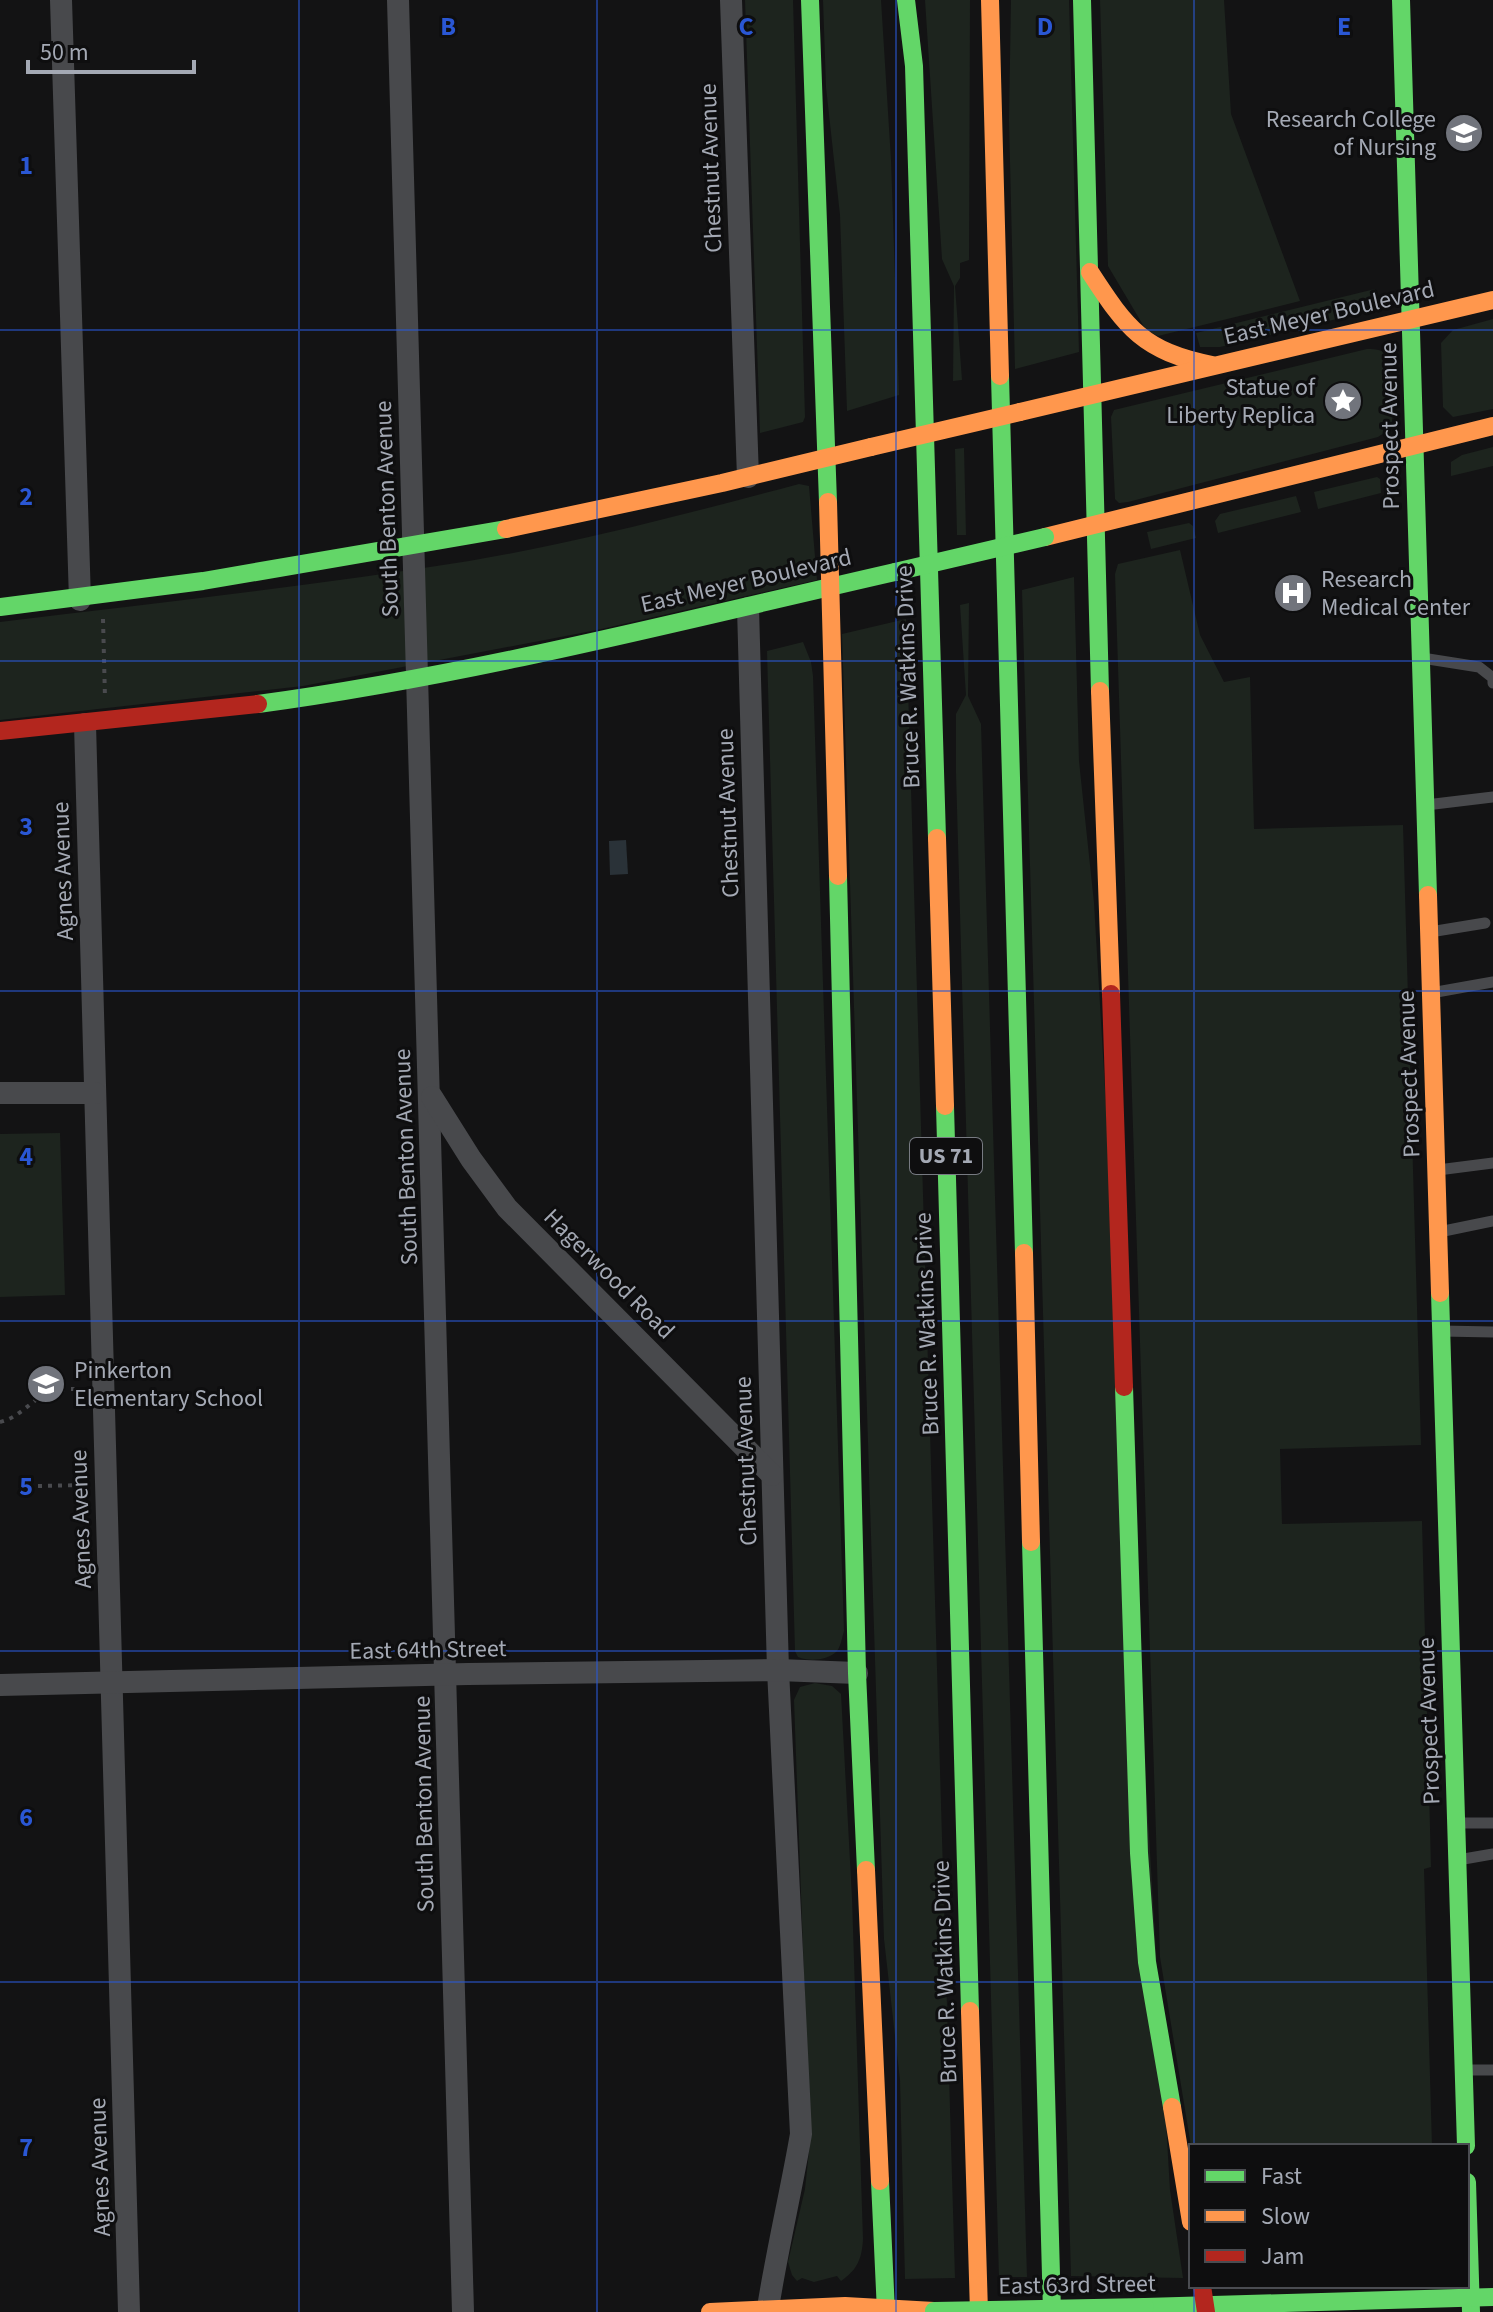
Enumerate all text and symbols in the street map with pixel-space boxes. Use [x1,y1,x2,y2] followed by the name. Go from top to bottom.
[440,8,456,45] text: B
[738,8,754,45] text: C
[1037,8,1053,45] text: D
[1337,8,1351,45] text: E
[28,24,194,74] scale bar
[40,35,89,70] text: 50 m
[691,83,731,253] street label: Chestnut Avenue
[1266,102,1436,165] place label: Research College of Nursing
[1443,112,1485,154] school or university icon: Research College of Nursing
[19,147,33,184] text: 1
[1220,272,1438,354] street label: East Meyer Boulevard
[1371,342,1409,510] street label: Prospect Avenue
[1166,370,1316,433] place label: Statue of Liberty Replica
[1322,380,1364,422] place icon: Statue of Liberty Replica
[366,400,408,618] street label: South Benton Avenue
[19,478,33,515] text: 2
[637,540,855,622] street label: East Meyer Boulevard
[1321,562,1471,625] place label: Research Medical Center
[887,565,929,789] street label: Bruce R. Watkins Drive
[1272,572,1314,614] hospital icon: Research Medical Center
[708,728,748,898] street label: Chestnut Avenue
[43,801,83,941] street label: Agnes Avenue
[19,808,33,845] text: 3
[1389,990,1429,1158] street label: Prospect Avenue
[385,1048,427,1266] street label: South Benton Avenue
[19,1138,33,1175] text: 4
[910,1138,982,1174] road number: US 71
[535,1200,683,1348] street label: Hagerwood Road
[906,1212,948,1436] street label: Bruce R. Watkins Drive
[74,1353,263,1416] place label: Pinkerton Elementary School
[25,1363,67,1405] school or university icon: Pinkerton Elementary School
[726,1376,766,1546] street label: Chestnut Avenue
[61,1449,101,1589] street label: Agnes Avenue
[19,1468,33,1505] text: 5
[349,1631,507,1669] street label: East 64th Street
[1409,1637,1449,1805] street label: Prospect Avenue
[405,1695,443,1913] street label: South Benton Avenue
[19,1799,33,1836] text: 6
[924,1860,966,2084] street label: Bruce R. Watkins Drive
[80,2097,120,2237] street label: Agnes Avenue
[19,2129,33,2166] text: 7
[1189,2144,1469,2288] legend
[1261,2159,1302,2194] text: Fast
[1261,2199,1310,2234] text: Slow
[1261,2239,1305,2274] text: Jam
[998,2266,1156,2304] street label: East 63rd Street

